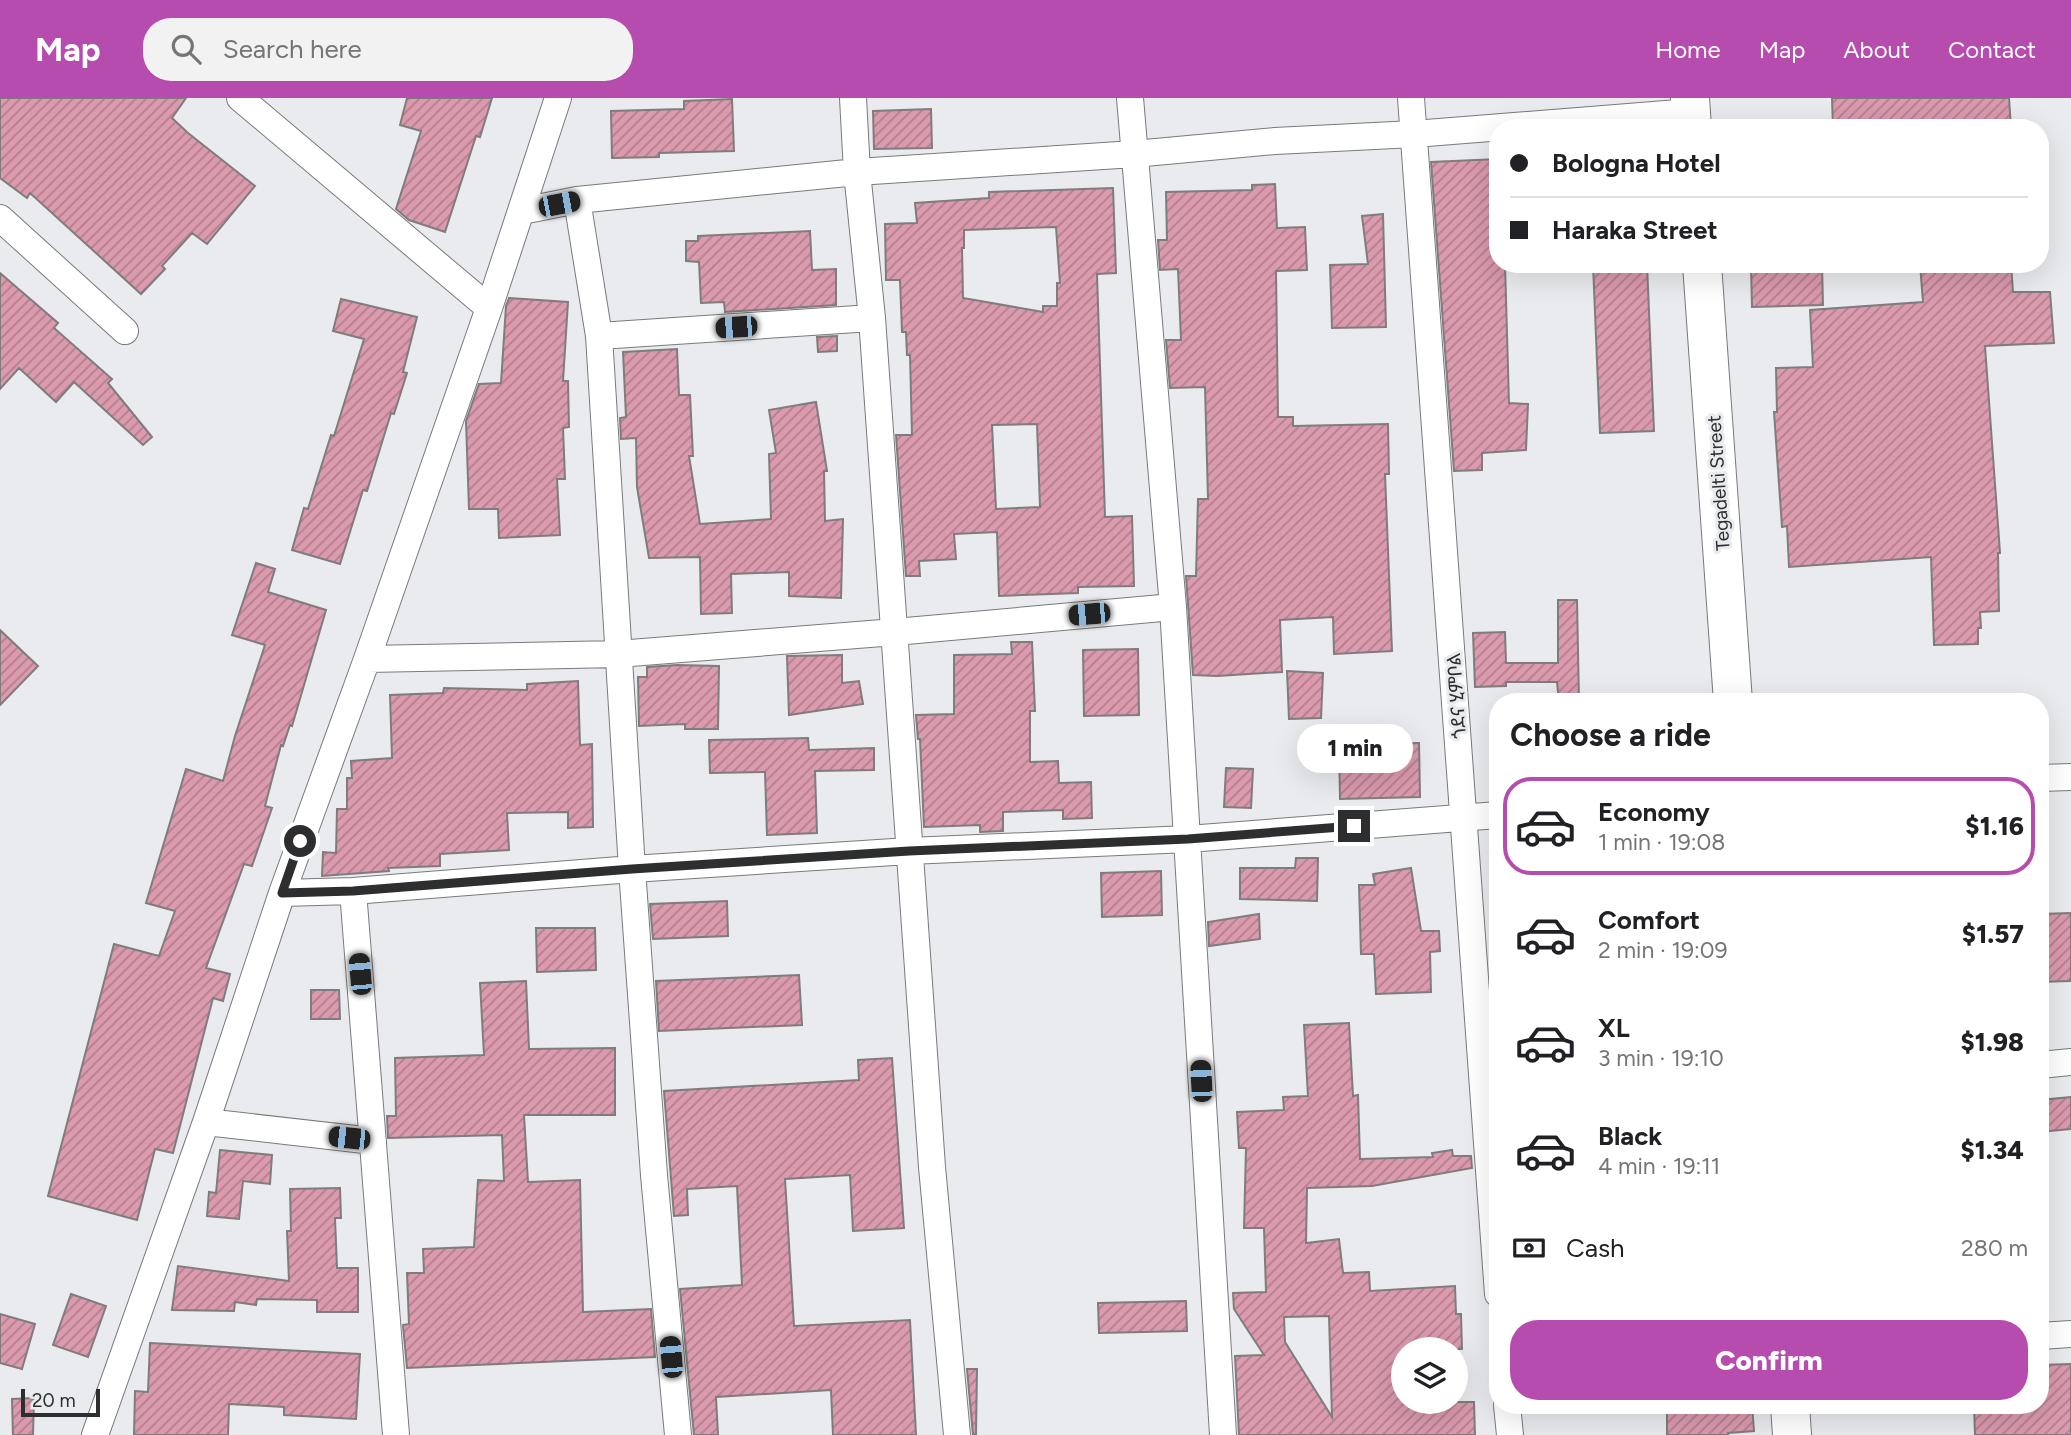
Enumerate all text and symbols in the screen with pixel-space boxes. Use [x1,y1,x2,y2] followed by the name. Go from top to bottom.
[143,18,633,81] search box
[35,30,101,69] text: Map
[167,30,205,68] icon: search
[223,33,362,65] text: Search here
[1655,35,1721,64] text: Home
[1759,35,1805,64] text: Map
[1843,35,1910,64] text: About
[1948,35,2036,64] text: Contact
[1552,147,1721,179] text: Bologna Hotel
[537,190,582,218] car
[1552,214,1718,246] text: Haraka Street
[715,315,758,339] car
[1702,414,1735,551] street label: Tegadelti Street
[1068,602,1111,626] car
[1442,652,1471,740] street label: ጎደና ሂምቦል
[1510,716,1711,754] text: Choose a ride
[1296,724,1412,774] callout: 1 min
[1328,734,1382,762] text: 1 min
[1514,795,1577,858] icon: car
[1598,796,1710,828] text: Economy
[1338,810,1370,842] route end
[1965,810,2024,842] text: $1.16
[284,825,316,857] route start
[1598,828,1725,856] text: 1 min · 19:08
[1514,903,1577,966] icon: car
[1598,904,1700,936] text: Comfort
[1962,918,2024,950] text: $1.57
[1598,936,1728,964] text: 2 min · 19:09
[348,952,373,996] car
[1514,1011,1577,1074] icon: car
[1598,1012,1630,1044] text: XL
[1961,1026,2024,1058] text: $1.98
[1598,1044,1724,1072] text: 3 min · 19:10
[1190,1059,1213,1103] car
[1514,1119,1577,1182] icon: car
[1598,1120,1662,1152] text: Black
[328,1125,371,1151] car
[1960,1134,2024,1166] text: $1.34
[1598,1152,1720,1180] text: 4 min · 19:11
[1510,1229,1548,1267] icon: cash
[1566,1232,1625,1264] text: Cash
[1961,1234,2028,1262] text: 280 m
[1510,1320,2028,1400] button: Confirm
[659,1335,684,1379] car
[1391,1337,1468,1414] map controls
[1391,1337,1468,1414] button: layers
[21,1386,100,1418] scale bar
[32,1389,76,1412] text: 20 m

